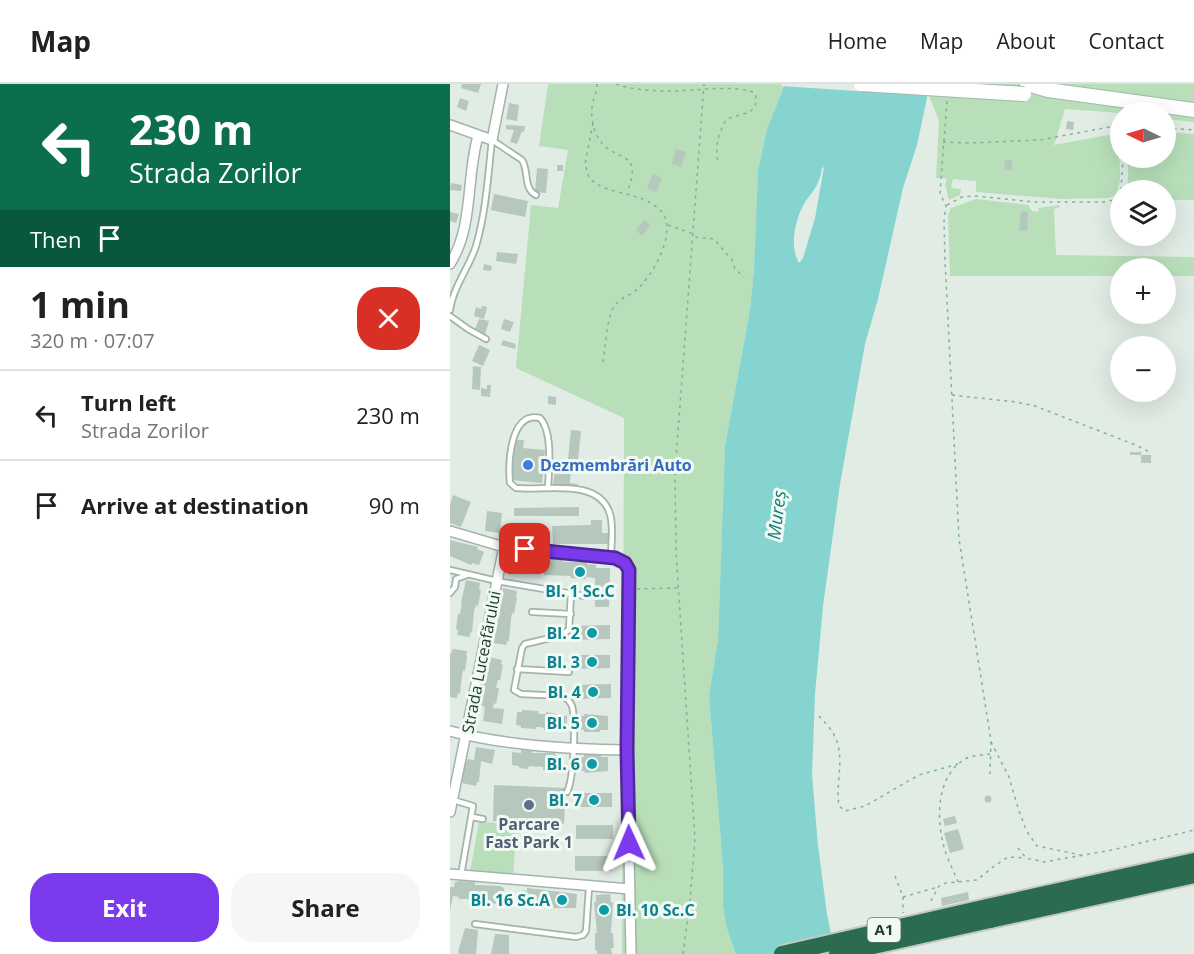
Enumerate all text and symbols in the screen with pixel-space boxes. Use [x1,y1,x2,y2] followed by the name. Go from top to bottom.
[30,22,91,60] text: Map
[828,27,887,55] text: Home
[920,27,963,55] text: Map
[996,27,1056,55] text: About
[1089,27,1164,55] text: Contact
[129,100,253,157] text: 230 m
[1110,102,1176,168] north arrow
[1110,102,1176,402] map controls
[30,108,108,186] icon: left
[129,154,302,191] text: Strada Zorilor
[1110,180,1176,246] button: layers
[93,222,126,255] icon: arrive
[30,224,81,254] text: Then
[1110,258,1176,324] button: +
[30,280,130,329] text: 1 min
[357,287,420,350] button: close
[30,327,155,354] text: 320 m · 07:07
[1110,336,1176,402] button: −
[81,387,176,417] text: Turn left
[30,399,63,432] icon: left
[356,400,420,430] text: 230 m
[81,417,209,444] text: Strada Zorilor
[540,454,692,476] place label: Dezmembrări Auto
[521,458,535,472] marker: Dezmembrări Auto
[30,489,63,522] icon: arrive
[761,489,791,541] water label: Mureș
[81,490,309,520] text: Arrive at destination
[369,490,420,520] text: 90 m
[499,523,550,574] pin
[508,532,541,565] icon: arrive
[573,565,587,579] marker: Bl. 1 Sc.C
[545,580,615,602] place label: Bl. 1 Sc.C
[456,589,506,735] street label: Strada Luceafărului
[547,622,580,644] place label: Bl. 2
[585,626,599,640] marker: Bl. 2
[547,651,580,673] place label: Bl. 3
[585,655,599,669] marker: Bl. 3
[548,681,581,703] place label: Bl. 4
[586,685,600,699] marker: Bl. 4
[547,712,580,734] place label: Bl. 5
[585,716,599,730] marker: Bl. 5
[547,753,580,775] place label: Bl. 6
[585,757,599,771] marker: Bl. 6
[549,789,582,811] place label: Bl. 7
[587,793,601,807] marker: Bl. 7
[522,798,536,812] marker: Parcare Fast Park 1
[597,811,661,875] position arrow
[485,813,573,853] place label: Parcare Fast Park 1
[30,873,219,942] button: Exit
[231,873,420,942] button: Share
[471,889,551,911] place label: Bl. 16 Sc.A
[555,893,569,907] marker: Bl. 16 Sc.A
[616,899,695,921] place label: Bl. 10 Sc.C
[597,903,611,917] marker: Bl. 10 Sc.C
[868,918,900,942] road number: A1

